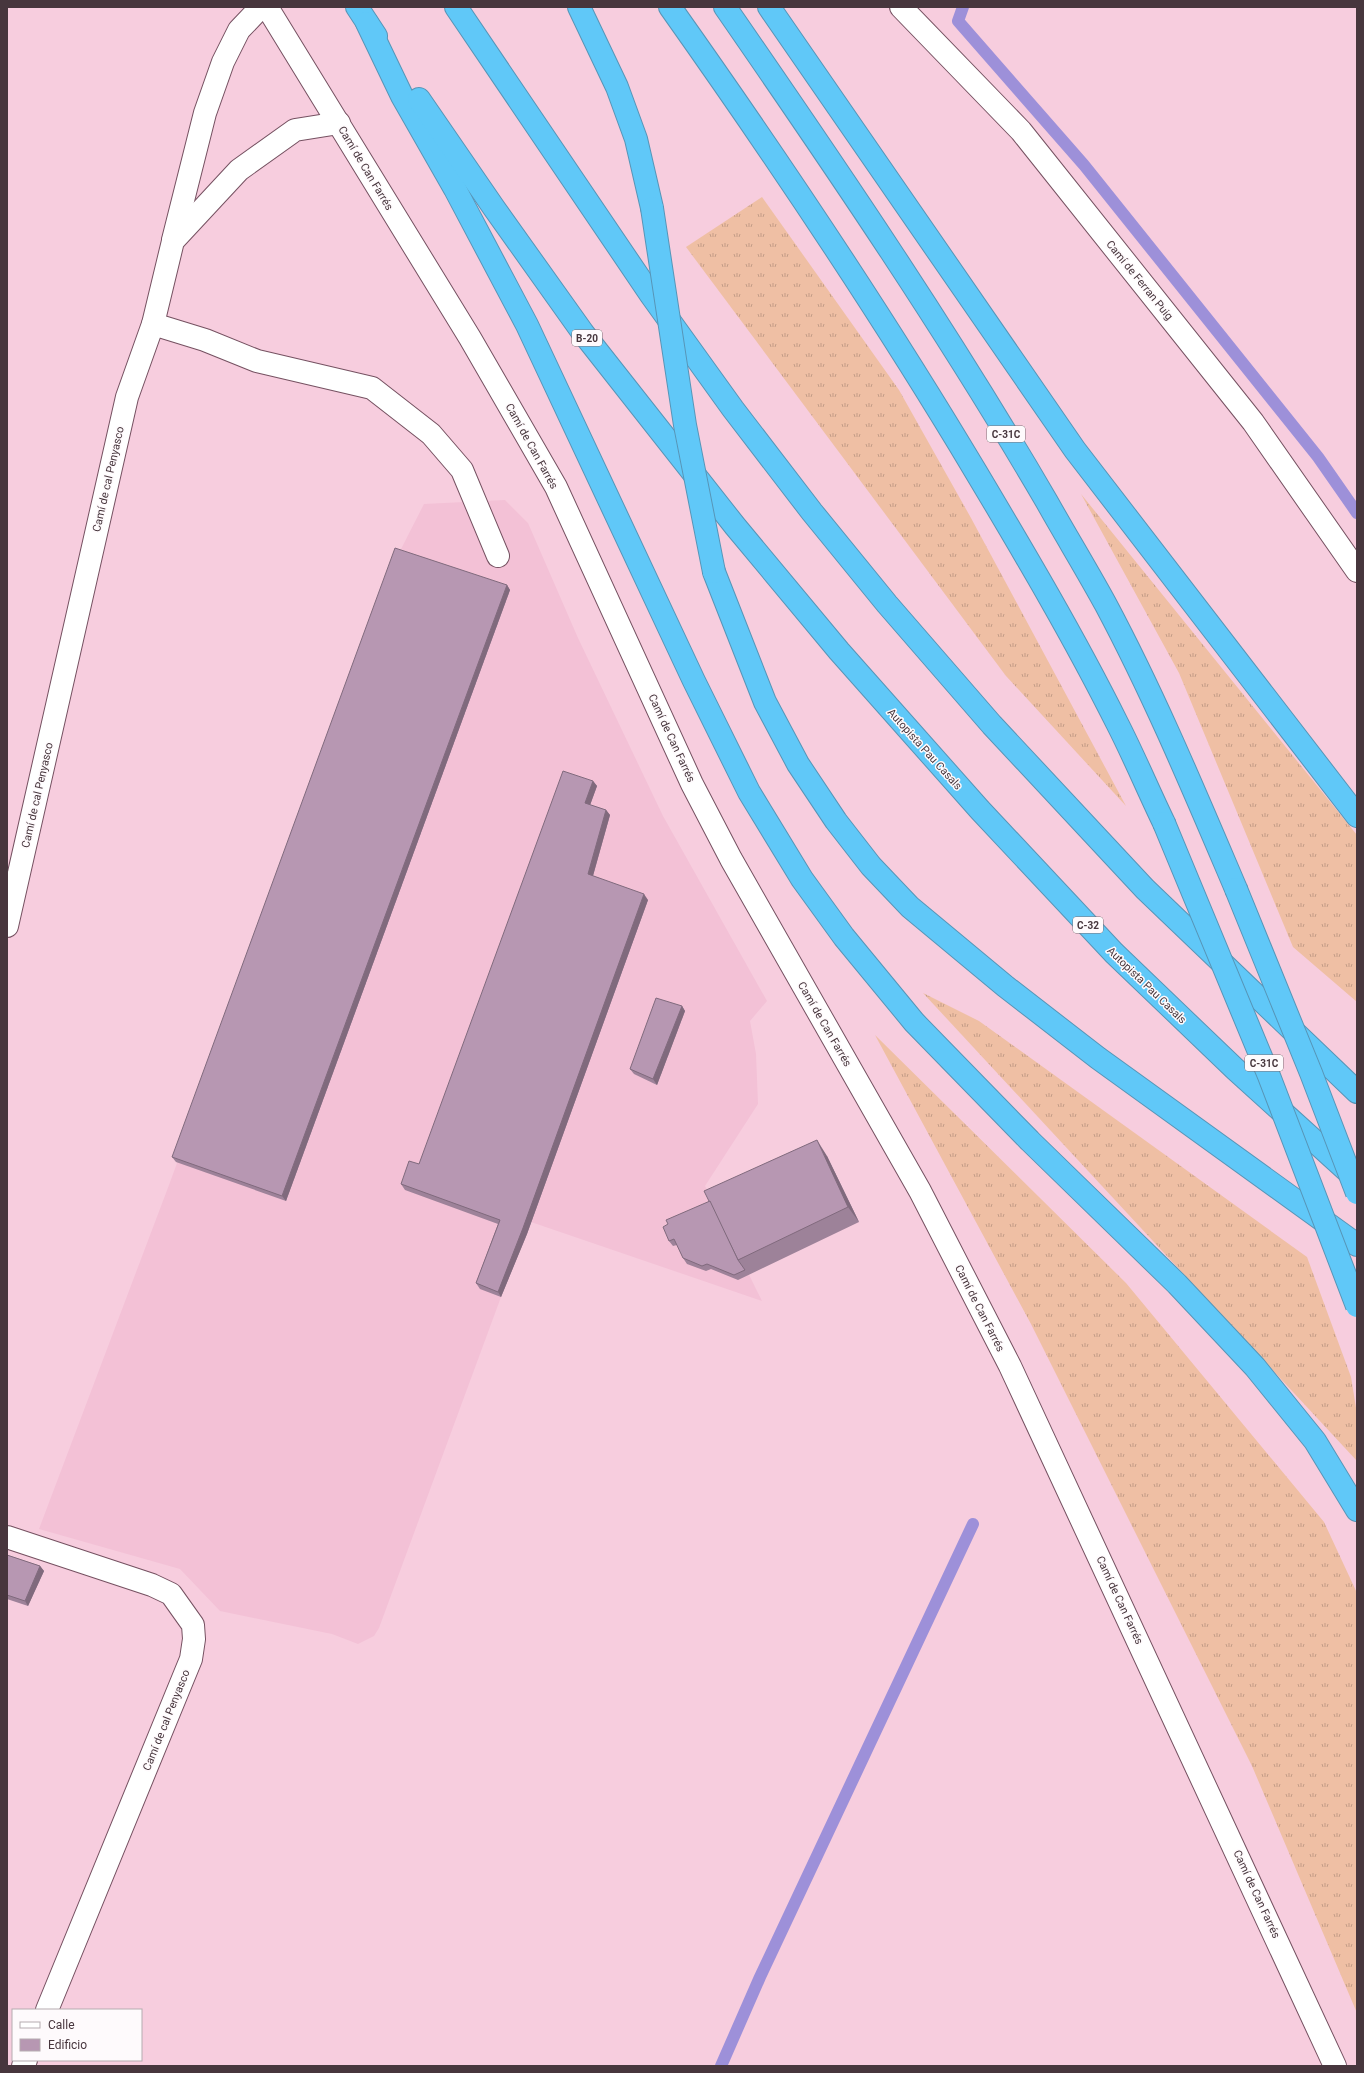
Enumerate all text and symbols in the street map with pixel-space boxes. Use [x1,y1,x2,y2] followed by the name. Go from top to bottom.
[335,124,396,213] street label: Camí de Can Farrés
[1104,238,1176,323] street label: Camí de Ferran Puig
[572,330,602,346] road number: B-20
[503,401,561,492] street label: Camí de Can Farrés
[90,425,127,533] street label: Camí de cal Penyasco
[987,426,1025,442] road number: C-31C
[645,692,698,785] street label: Camí de Can Farrés
[885,706,965,793] street label: Autopista Pau Casals
[19,741,56,849] street label: Camí de cal Penyasco
[1073,917,1103,933] road number: C-32
[1105,944,1189,1027] street label: Autopista Pau Casals
[795,980,854,1069] street label: Camí de Can Farrés
[1245,1055,1283,1071] road number: C-31C
[952,1263,1007,1354] street label: Camí de Can Farrés
[1093,1554,1146,1647] street label: Camí de Can Farrés
[140,1668,193,1773] street label: Camí de cal Penyasco
[1230,1848,1283,1941] street label: Camí de Can Farrés
[12,2009,142,2061] legend
[48,2018,75,2032] text: Calle
[48,2038,87,2052] text: Edificio

